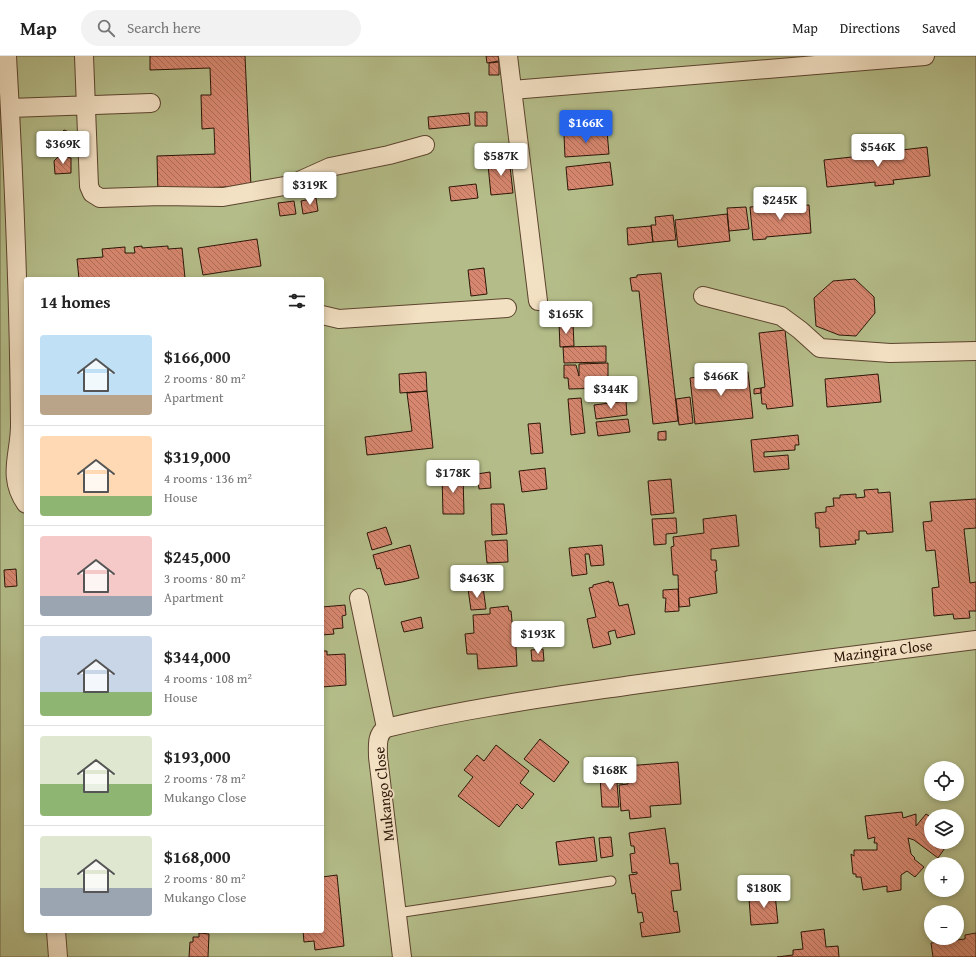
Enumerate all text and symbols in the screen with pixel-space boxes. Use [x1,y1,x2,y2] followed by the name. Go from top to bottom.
[81,10,361,46] search box
[20,14,57,42] text: Map
[95,17,117,39] icon: search
[127,17,201,38] text: Search here
[792,18,818,38] text: Map
[840,18,900,38] text: Directions
[922,18,956,38] text: Saved
[558,110,614,144] pin: $166K
[568,113,604,132] text: $166K
[35,131,91,165] pin: $369K
[45,134,81,153] text: $369K
[850,134,906,168] pin: $546K
[860,137,896,156] text: $546K
[473,143,529,177] pin: $587K
[483,146,519,165] text: $587K
[282,172,338,206] pin: $319K
[292,175,328,194] text: $319K
[752,187,808,221] pin: $245K
[762,190,798,209] text: $245K
[40,289,111,314] text: 14 homes
[286,290,308,312] icon: filters
[538,301,594,335] pin: $165K
[548,304,584,323] text: $165K
[164,344,230,369] text: $166,000
[72,351,120,399] icon: home
[693,363,749,397] pin: $466K
[703,366,739,385] text: $466K
[164,369,246,388] text: 2 rooms · 80 m²
[583,376,639,410] pin: $344K
[593,379,629,398] text: $344K
[164,388,224,407] text: Apartment
[164,444,230,469] text: $319,000
[72,452,120,500] icon: home
[425,460,481,494] pin: $178K
[435,463,471,482] text: $178K
[164,469,252,488] text: 4 rooms · 136 m²
[164,488,198,507] text: House
[164,544,230,569] text: $245,000
[72,552,120,600] icon: home
[449,565,505,599] pin: $463K
[459,568,495,587] text: $463K
[164,569,246,588] text: 3 rooms · 80 m²
[164,588,224,607] text: Apartment
[510,621,566,655] pin: $193K
[520,624,556,643] text: $193K
[832,634,934,667] street label: Mazingira Close
[164,644,230,669] text: $344,000
[72,652,120,700] icon: home
[164,669,252,688] text: 4 rooms · 108 m²
[164,688,198,707] text: House
[164,744,230,769] text: $193,000
[368,746,399,842] street label: Mukango Close
[72,752,120,800] icon: home
[582,757,638,791] pin: $168K
[592,760,628,779] text: $168K
[924,761,964,945] map controls
[924,761,964,801] button: locate
[164,769,246,788] text: 2 rooms · 78 m²
[164,788,246,807] text: Mukango Close
[924,809,964,849] button: layers
[164,844,230,869] text: $168,000
[72,852,120,900] icon: home
[924,857,964,897] button: +
[164,869,246,888] text: 2 rooms · 80 m²
[736,875,792,909] pin: $180K
[746,878,782,897] text: $180K
[164,888,246,907] text: Mukango Close
[924,905,964,945] button: −

